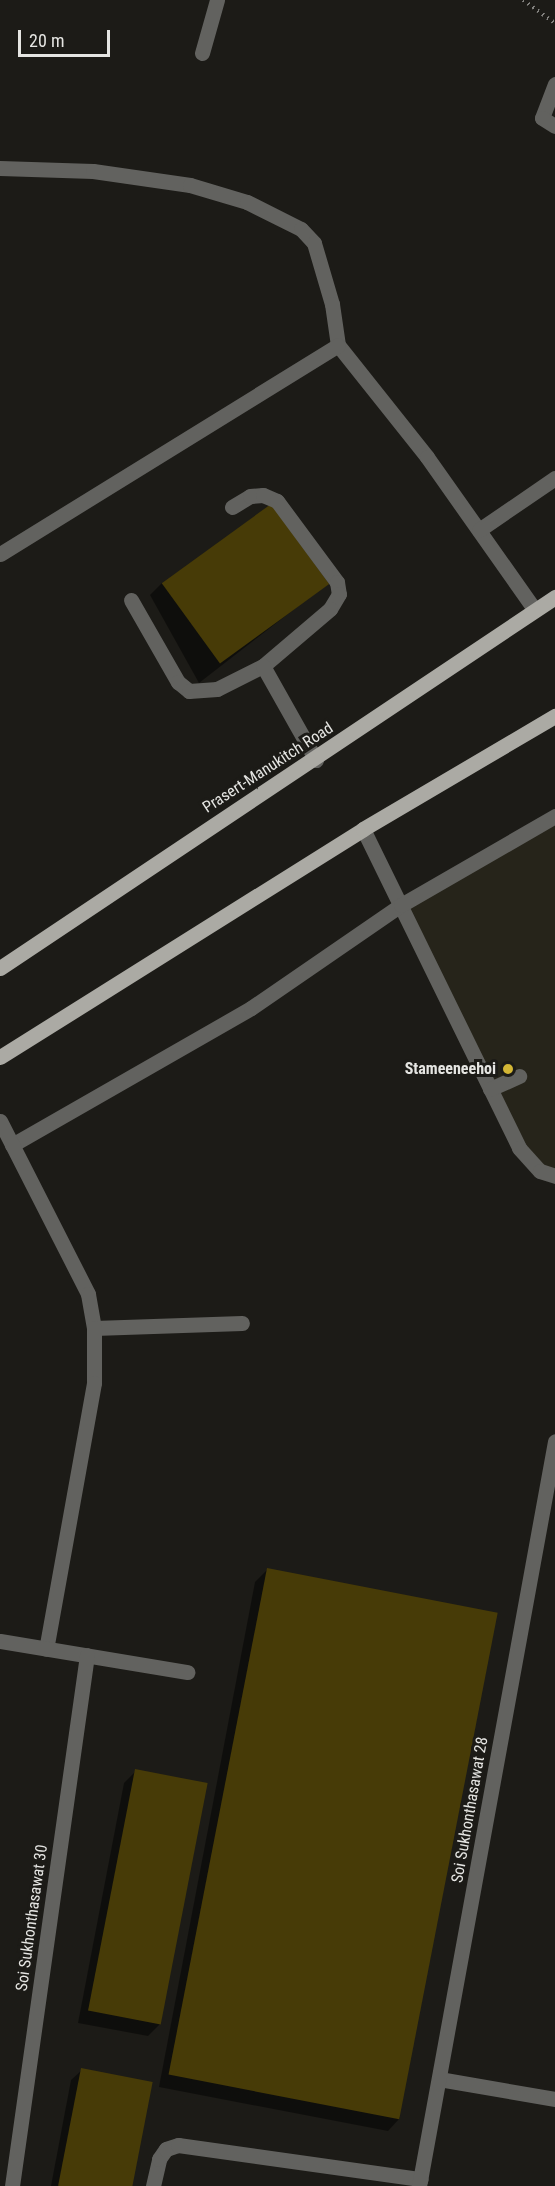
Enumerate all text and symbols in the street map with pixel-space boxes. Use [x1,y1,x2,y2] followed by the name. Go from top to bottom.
[21,18,112,56] scale bar
[29,30,64,51] text: 20 m
[199,719,337,817] street label: Prasert-Manukitch Road
[405,1059,496,1079] place label: Stameeneehoi
[501,1062,515,1076] marker: Stameeneehoi
[448,1736,492,1884] street label: Soi Sukhonthasawat 28
[12,1843,52,1993] street label: Soi Sukhonthasawat 30

